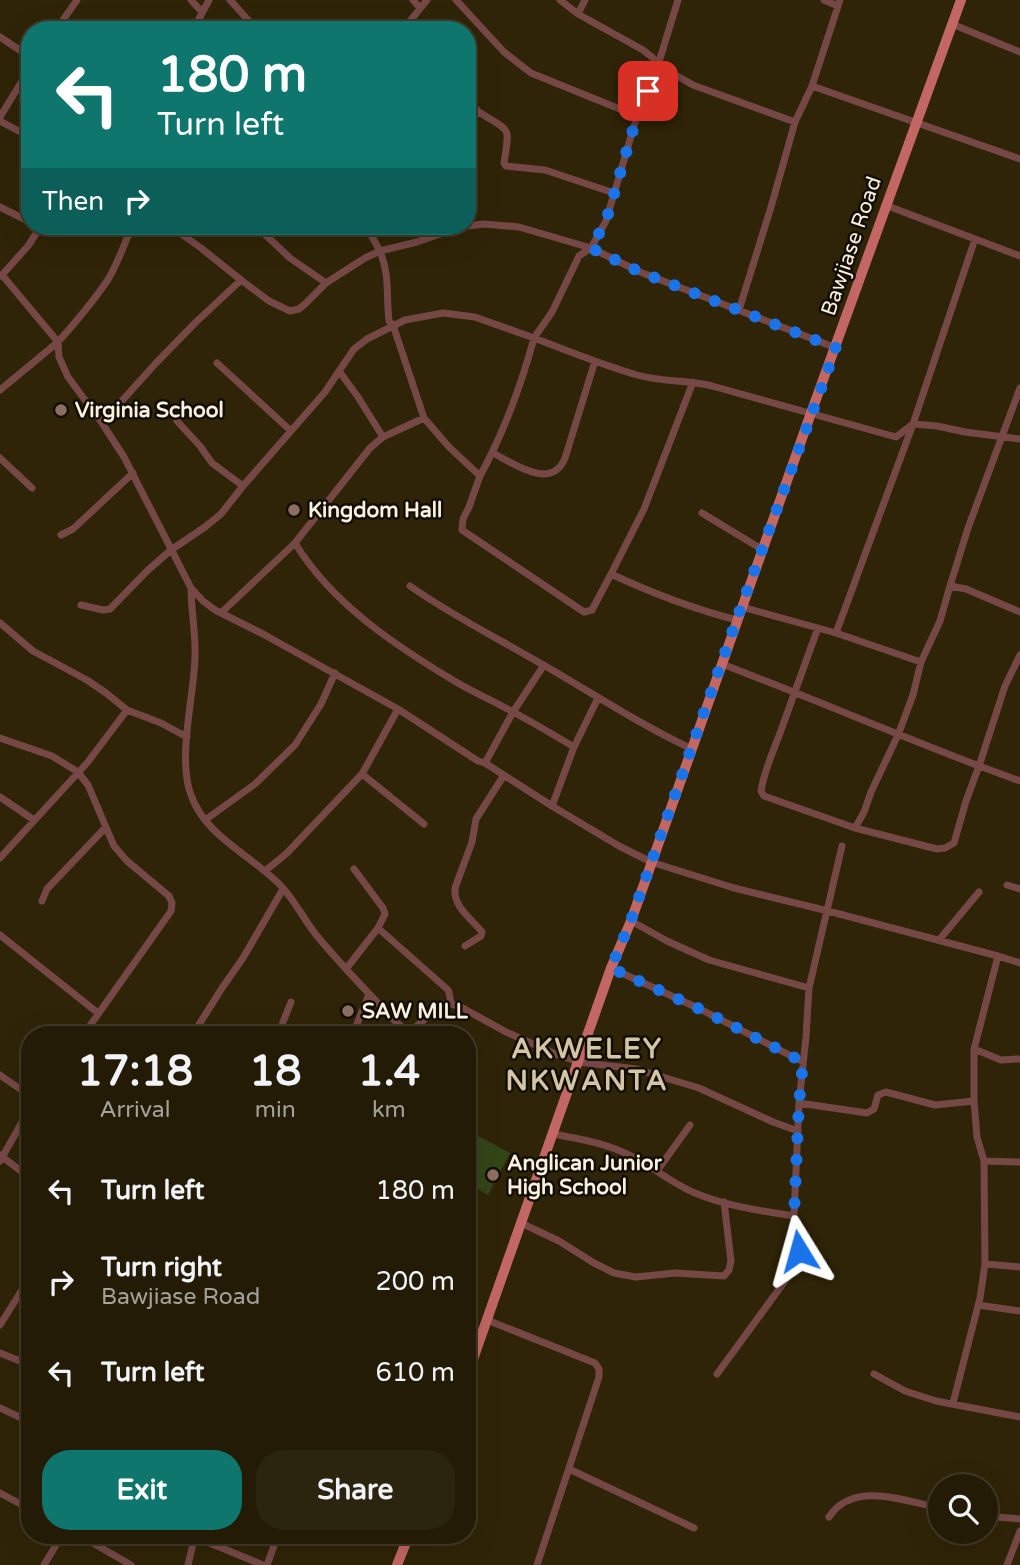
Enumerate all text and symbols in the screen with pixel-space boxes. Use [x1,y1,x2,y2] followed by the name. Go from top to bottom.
[157,46,307,105] text: 180 m
[42,49,133,140] icon: left
[618,61,678,121] pin
[629,72,667,110] icon: arrive
[157,106,284,144] text: Turn left
[816,173,887,319] street label: Bawjiase Road
[118,182,156,220] icon: right
[42,186,104,217] text: Then
[75,398,224,423] place label: Virginia School
[53,402,69,418] marker: Virginia School
[308,498,442,523] place label: Kingdom Hall
[286,502,302,518] marker: Kingdom Hall
[362,999,469,1024] place label: SAW MILL
[340,1003,356,1019] marker: SAW MILL
[505,1032,669,1098] district label: AKWELEY NKWANTA
[77,1046,193,1097] text: 17:18
[249,1046,302,1097] text: 18
[357,1046,420,1097] text: 1.4
[99,1096,170,1124] text: Arrival
[255,1096,296,1124] text: min
[372,1096,406,1124] text: km
[507,1151,663,1200] place label: Anglican Junior High School
[485,1167,501,1183] marker: Anglican Junior High School
[42,1172,80,1210] icon: left
[101,1175,204,1206] text: Turn left
[375,1175,455,1206] text: 180 m
[762,1214,836,1288] position arrow
[101,1252,222,1283] text: Turn right
[42,1263,80,1301] icon: right
[375,1266,455,1297] text: 200 m
[101,1283,260,1311] text: Bawjiase Road
[42,1354,80,1392] icon: left
[101,1357,204,1388] text: Turn left
[375,1357,455,1388] text: 610 m
[42,1450,242,1530] button: Exit
[256,1450,455,1530] button: Share
[928,1474,998,1544] map controls
[928,1474,998,1544] button: search

